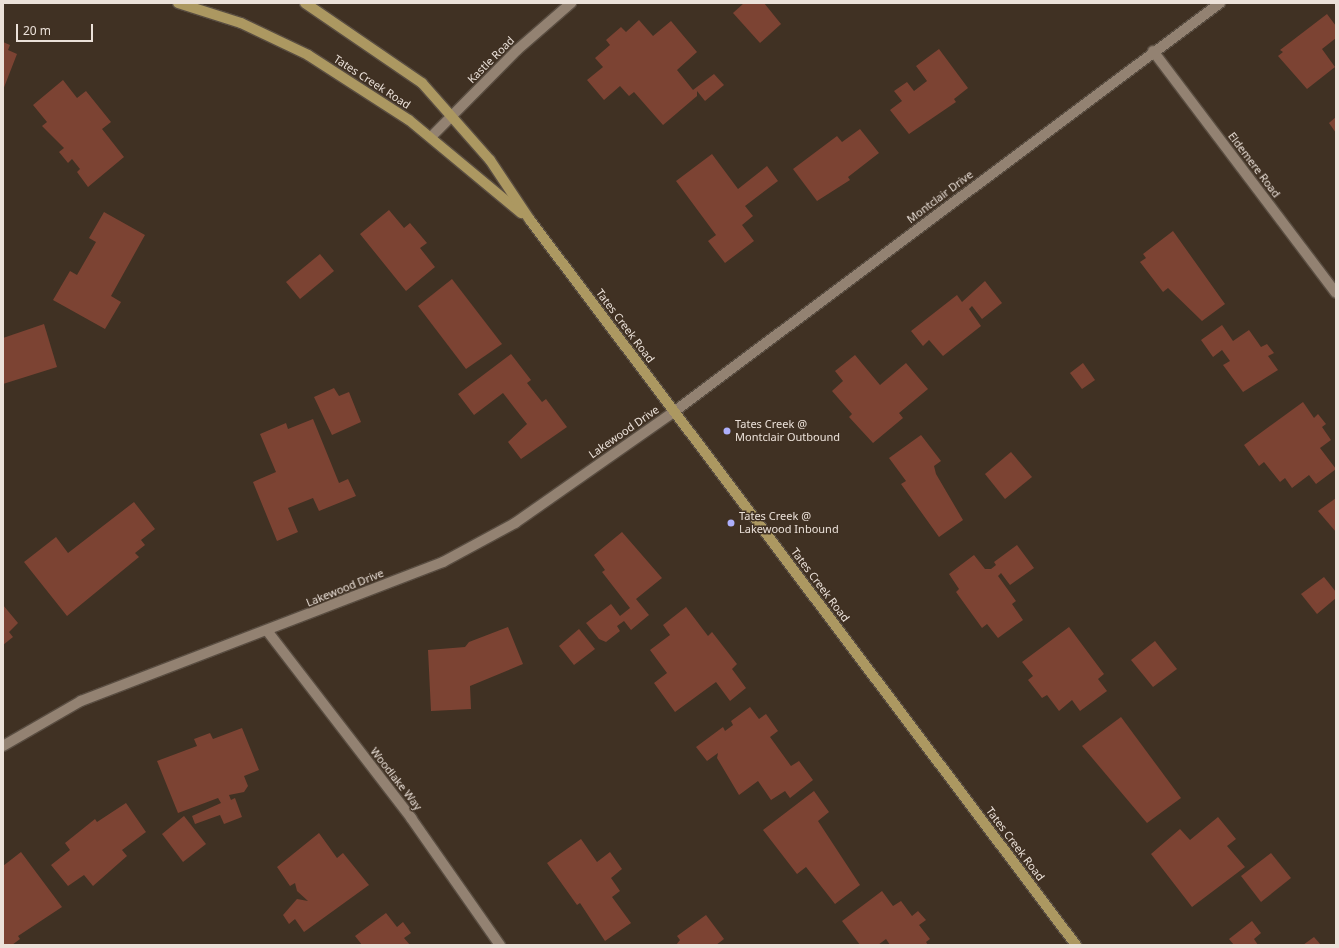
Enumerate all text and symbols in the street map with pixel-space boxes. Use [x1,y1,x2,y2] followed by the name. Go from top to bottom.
[18,16,95,42] scale bar
[23,22,51,39] text: 20 m
[465,34,517,86] street label: Kastle Road
[331,52,413,112] street label: Tates Creek Road
[1225,130,1283,200] street label: Eldemere Road
[904,168,976,226] street label: Montclair Drive
[593,287,657,365] street label: Tates Creek Road
[586,403,662,461] street label: Lakewood Drive
[735,418,840,444] place label: Tates Creek @ Montclair Outbound
[722,426,732,436] marker: Tates Creek @ Montclair Outbound
[739,510,839,536] place label: Tates Creek @ Lakewood Inbound
[726,518,736,528] marker: Tates Creek @ Lakewood Inbound
[788,546,852,624] street label: Tates Creek Road
[304,566,386,610] street label: Lakewood Drive
[367,745,425,813] street label: Woodlake Way
[983,805,1047,883] street label: Tates Creek Road

